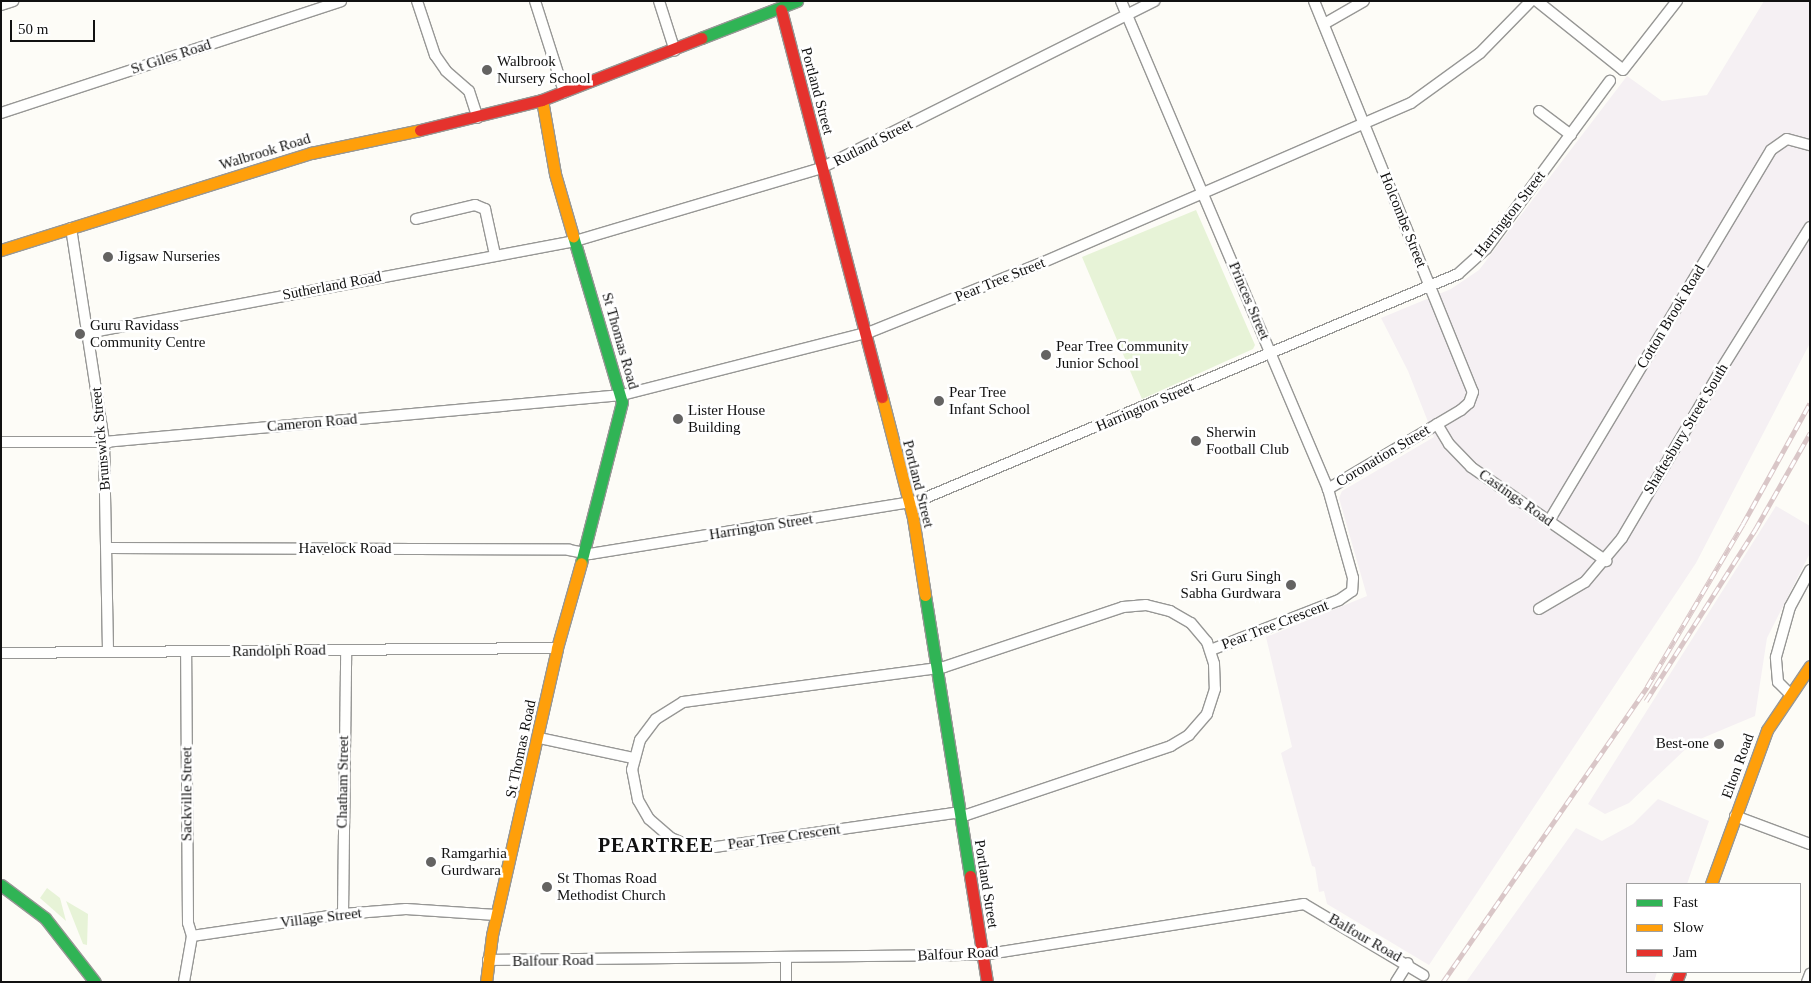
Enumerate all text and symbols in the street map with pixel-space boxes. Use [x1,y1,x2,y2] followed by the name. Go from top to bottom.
[12,10,98,42] scale bar
[18,21,48,37] text: 50 m
[129,36,213,78] street label: St Giles Road
[797,45,837,137] street label: Portland Street
[497,52,591,87] place label: Walbrook Nursery School
[481,64,493,76] marker: Walbrook Nursery School
[830,115,916,171] street label: Rutland Street
[217,130,313,174] street label: Walbrook Road
[1471,167,1549,261] street label: Harrington Street
[1376,170,1430,270] street label: Holcombe Street
[118,248,220,266] place label: Jigsaw Nurseries
[102,251,114,263] marker: Jigsaw Nurseries
[952,254,1048,306] street label: Pear Tree Street
[1225,259,1273,343] street label: Princes Street
[1633,262,1709,372] street label: Cotton Brook Road
[281,268,383,304] street label: Sutherland Road
[598,290,642,392] street label: St Thomas Road
[90,316,205,351] place label: Guru Ravidass Community Centre
[74,328,86,340] marker: Guru Ravidass Community Centre
[1056,337,1189,372] place label: Pear Tree Community Junior School
[1040,349,1052,361] marker: Pear Tree Community Junior School
[1640,360,1732,498] street label: Shaftesbury Street South
[1093,378,1197,436] street label: Harrington Street
[949,383,1030,418] place label: Pear Tree Infant School
[88,387,114,491] street label: Brunswick Street
[933,395,945,407] marker: Pear Tree Infant School
[688,401,765,436] place label: Lister House Building
[266,410,358,436] street label: Cameron Road
[672,413,684,425] marker: Lister House Building
[1333,421,1433,491] street label: Coronation Street
[1206,423,1289,458] place label: Sherwin Football Club
[1190,435,1202,447] marker: Sherwin Football Club
[898,438,938,530] street label: Portland Street
[1475,466,1557,530] street label: Castings Road
[708,510,814,544] street label: Harrington Street
[299,540,391,558] street label: Havelock Road
[1181,567,1281,602] place label: Sri Guru Singh Sabha Gurdwara
[1285,579,1297,591] marker: Sri Guru Singh Sabha Gurdwara
[1219,596,1331,654] street label: Pear Tree Crescent
[232,641,326,661] street label: Randolph Road
[502,698,540,800] street label: St Thomas Road
[1718,731,1758,801] street label: Elton Road
[333,735,353,829] street label: Chatham Street
[1656,735,1709,753] place label: Best-one
[1713,738,1725,750] marker: Best-one
[178,747,196,841] street label: Sackville Street
[727,820,841,854] street label: Pear Tree Crescent
[597,833,715,857] district label: PEARTREE
[970,838,1002,930] street label: Portland Street
[441,844,507,879] place label: Ramgarhia Gurdwara
[425,856,437,868] marker: Ramgarhia Gurdwara
[557,869,666,904] place label: St Thomas Road Methodist Church
[541,881,553,893] marker: St Thomas Road Methodist Church
[1626,883,1801,973] legend
[1673,894,1698,910] text: Fast
[279,904,363,932] street label: Village Street
[1325,910,1405,966] street label: Balfour Road
[1673,919,1704,935] text: Slow
[917,943,999,965] street label: Balfour Road
[1673,944,1697,960] text: Jam
[512,951,594,971] street label: Balfour Road

